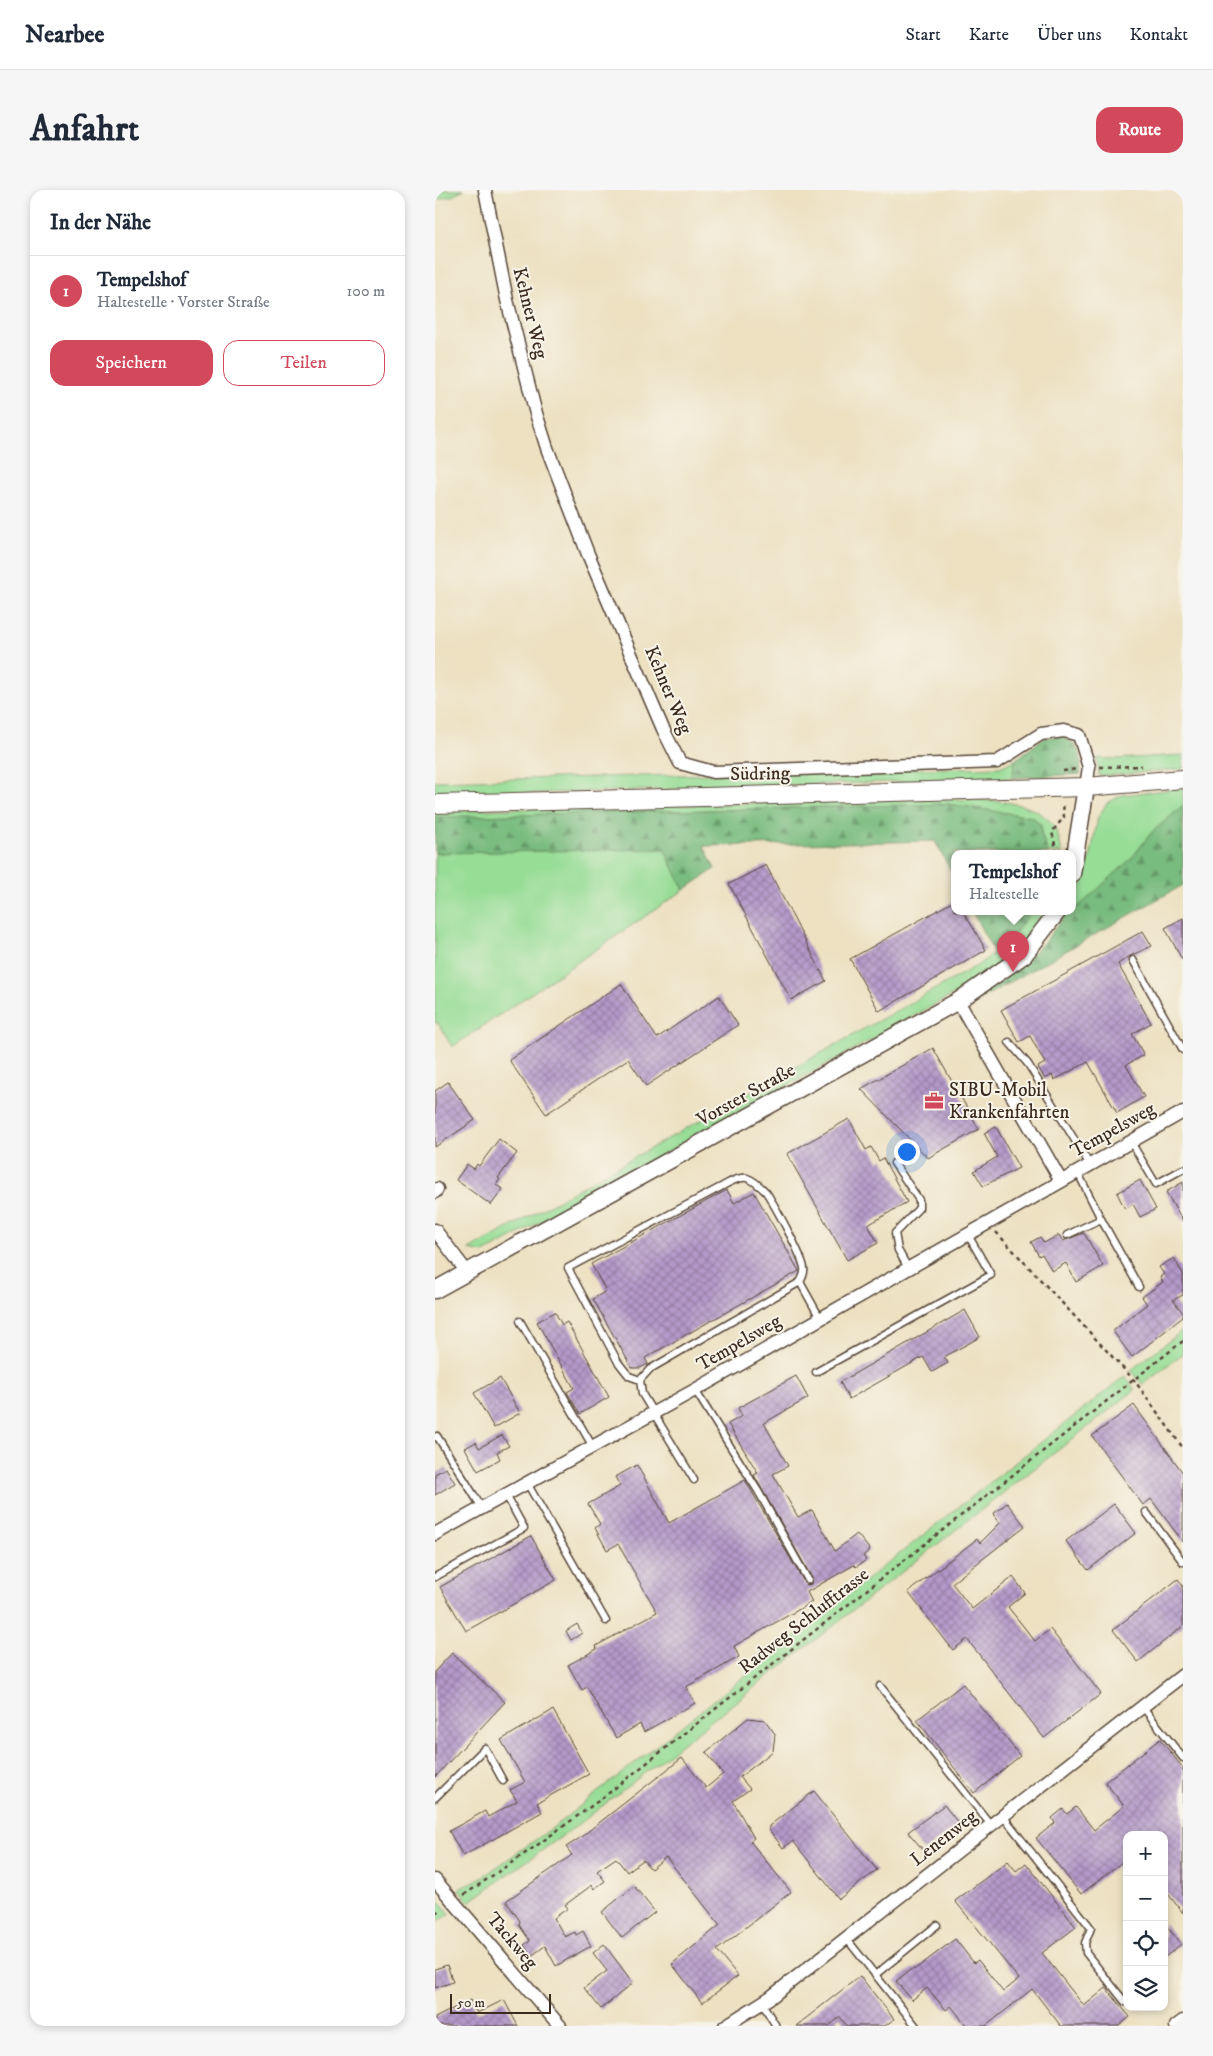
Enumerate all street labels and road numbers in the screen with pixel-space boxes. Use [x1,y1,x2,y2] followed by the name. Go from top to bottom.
[508,265,553,362] street label: Kehner Weg
[639,642,697,738] street label: Kehner Weg
[730,762,791,786] street label: Südring
[692,1058,799,1132] street label: Vorster Straße
[1067,1097,1160,1163] street label: Tempelsweg
[693,1309,786,1376] street label: Tempelsweg
[734,1563,874,1679] street label: Radweg Schlufftrasse
[906,1804,983,1871] street label: Lenenweg
[481,1908,543,1975] street label: Tackweg

